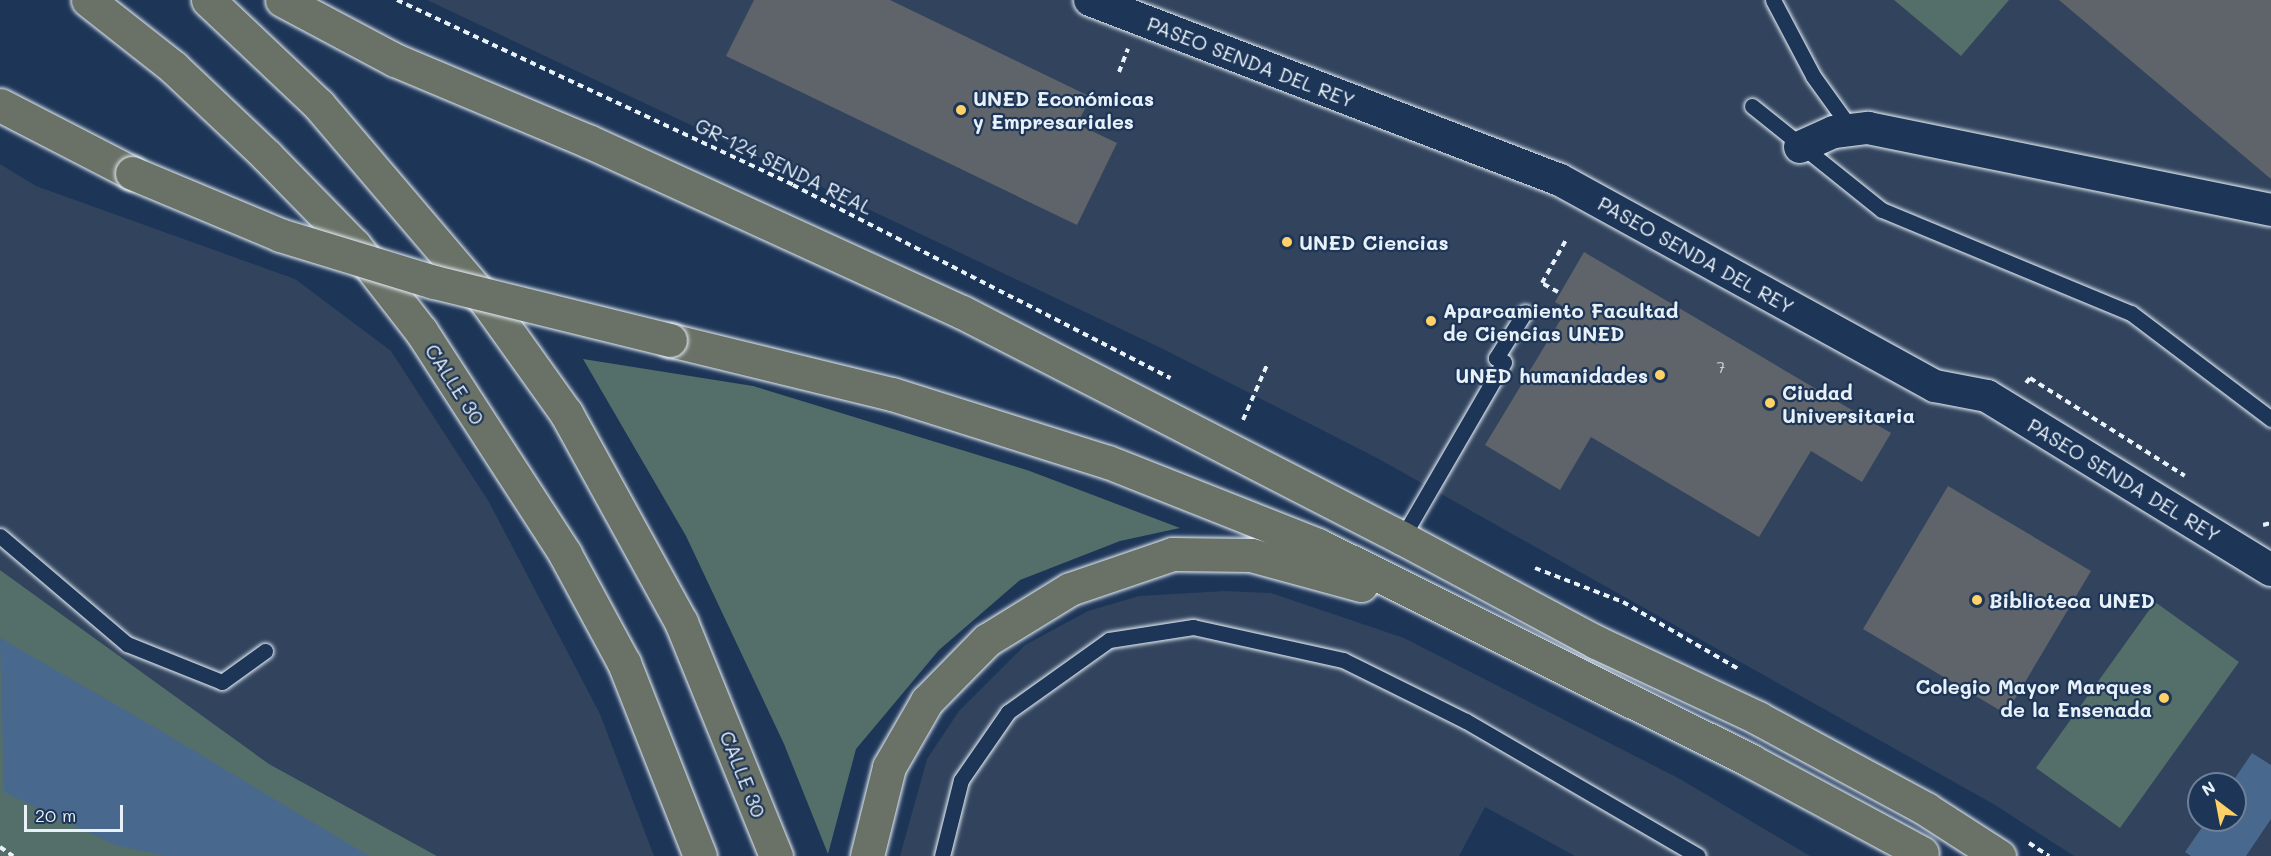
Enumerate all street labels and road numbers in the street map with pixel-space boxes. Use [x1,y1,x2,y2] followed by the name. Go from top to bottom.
[1144,11,1358,113] street label: PASEO SENDA DEL REY
[691,113,877,219] street label: GR-124 SENDA REAL
[1594,191,1798,319] street label: PASEO SENDA DEL REY
[420,339,490,429] street label: CALLE 30
[2023,413,2225,547] street label: PASEO SENDA DEL REY
[715,727,771,821] street label: CALLE 30

